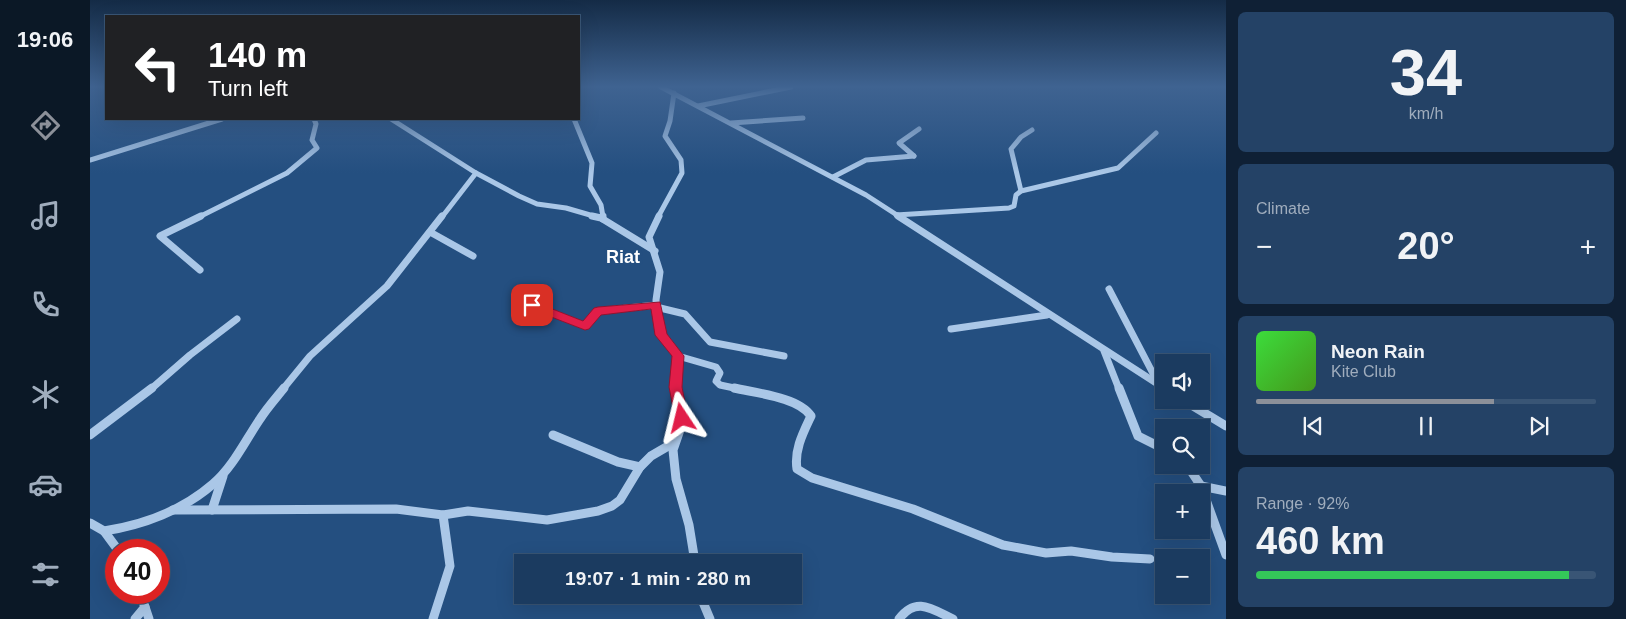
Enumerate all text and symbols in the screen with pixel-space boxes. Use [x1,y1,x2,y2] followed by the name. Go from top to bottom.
[17,27,73,52] text: 19:06
[125,35,190,100] icon: left
[208,35,307,74] text: 140 m
[1390,36,1462,109] text: 34
[208,76,288,101] text: Turn left
[1409,105,1443,122] text: km/h
[28,108,63,143] icon: directions
[28,198,63,233] icon: music
[1256,200,1310,217] text: Climate
[1397,225,1455,267] text: 20°
[1256,231,1272,262] text: −
[1580,231,1596,262] text: +
[606,247,640,267] district label: Riat
[511,284,553,326] pin
[28,287,63,322] icon: phone
[518,291,546,319] icon: arrive
[1331,341,1425,362] text: Neon Rain
[1155,354,1210,604] map controls
[1155,354,1210,409] button: sound
[1331,363,1396,380] text: Kite Club
[28,377,63,412] icon: climate
[655,391,707,443] position arrow
[1299,412,1327,440] icon: previous
[1412,412,1440,440] icon: pause
[1525,412,1553,440] icon: next
[1155,419,1210,474] button: search
[28,467,63,502] icon: car
[1155,484,1210,539] button: +
[1256,495,1349,512] text: Range · 92%
[1256,520,1385,562] text: 460 km
[105,539,170,604] speed limit sign: 40
[1155,549,1210,604] button: −
[28,557,63,592] icon: filters
[565,568,751,589] text: 19:07 · 1 min · 280 m

